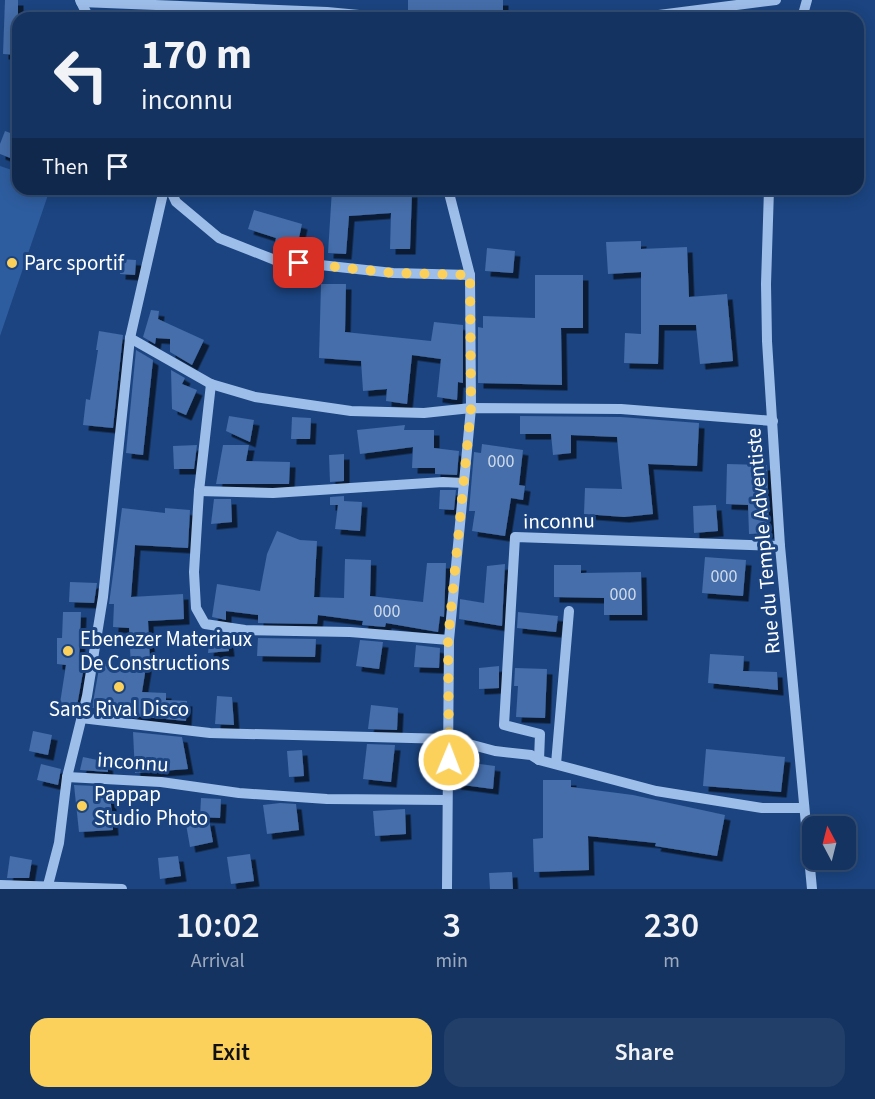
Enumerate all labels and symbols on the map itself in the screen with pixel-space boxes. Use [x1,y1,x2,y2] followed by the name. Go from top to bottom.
[273,237,324,288] pin
[24,248,125,278] place label: Parc sportif
[5,256,19,270] marker: Parc sportif
[738,427,788,655] street label: Rue du Temple Adventiste
[488,449,514,474] house number: 000
[523,505,595,537] street label: inconnu
[711,564,737,589] house number: 000
[610,582,636,607] house number: 000
[374,599,400,624] house number: 000
[80,624,253,678] place label: Ebenezer Materiaux De Constructions
[61,644,75,658] marker: Ebenezer Materiaux De Constructions
[112,680,126,694] marker: Sans Rival Disco
[49,694,189,724] place label: Sans Rival Disco
[417,728,481,792] position arrow
[96,745,170,779] street label: inconnu
[94,779,208,833] place label: Pappap Studio Photo
[75,799,89,813] marker: Pappap Studio Photo
[802,816,856,870] north arrow

